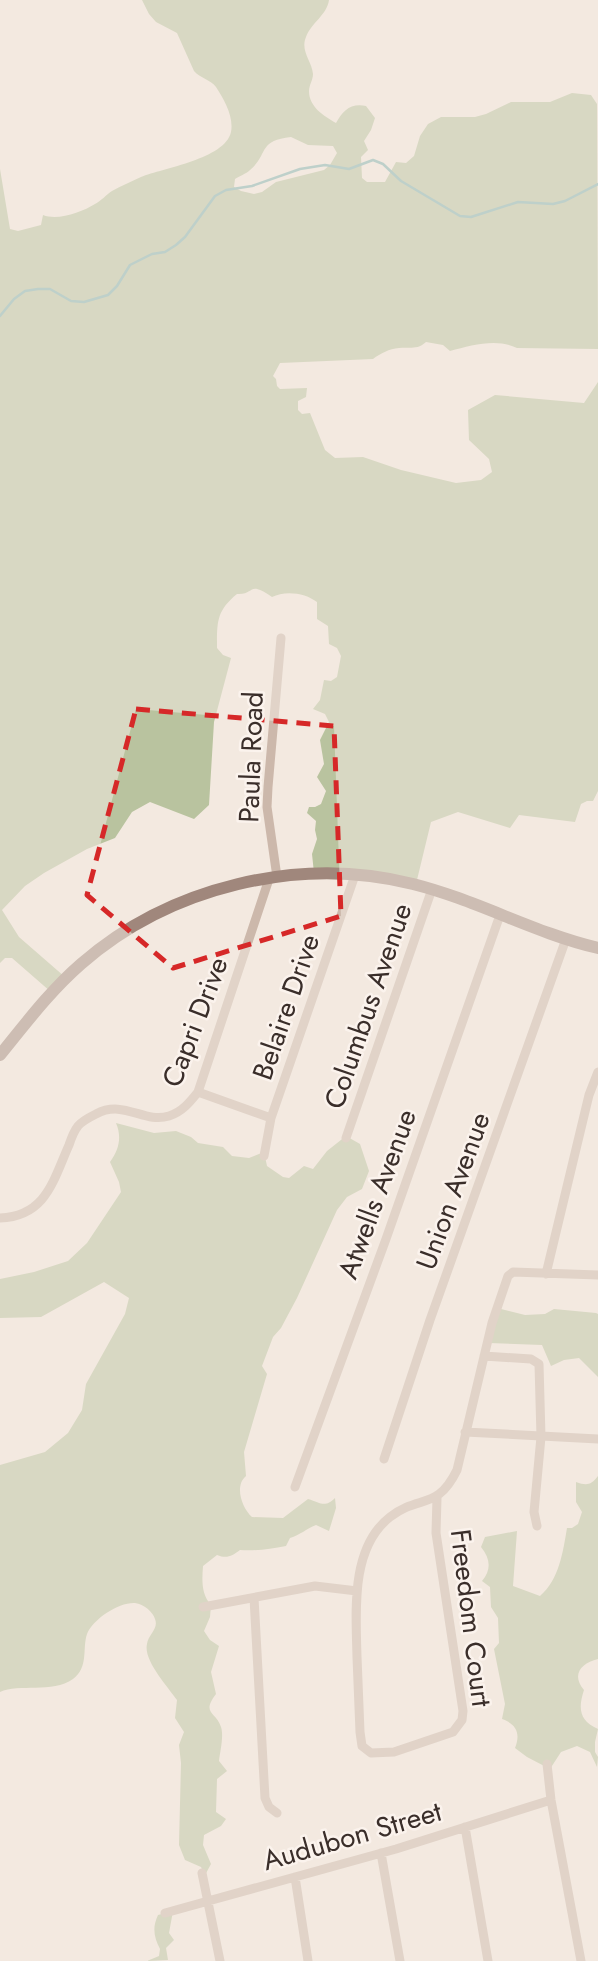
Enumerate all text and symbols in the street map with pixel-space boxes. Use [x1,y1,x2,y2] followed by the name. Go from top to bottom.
[228,691,274,823] street label: Paula Road
[314,898,422,1114] street label: Columbus Avenue
[242,929,330,1085] street label: Belaire Drive
[151,951,239,1093] street label: Capri Drive
[327,1103,427,1285] street label: Atwells Avenue
[405,1106,501,1276] street label: Union Avenue
[440,1527,502,1709] street label: Freedom Court
[258,1791,447,1881] street label: Audubon Street

